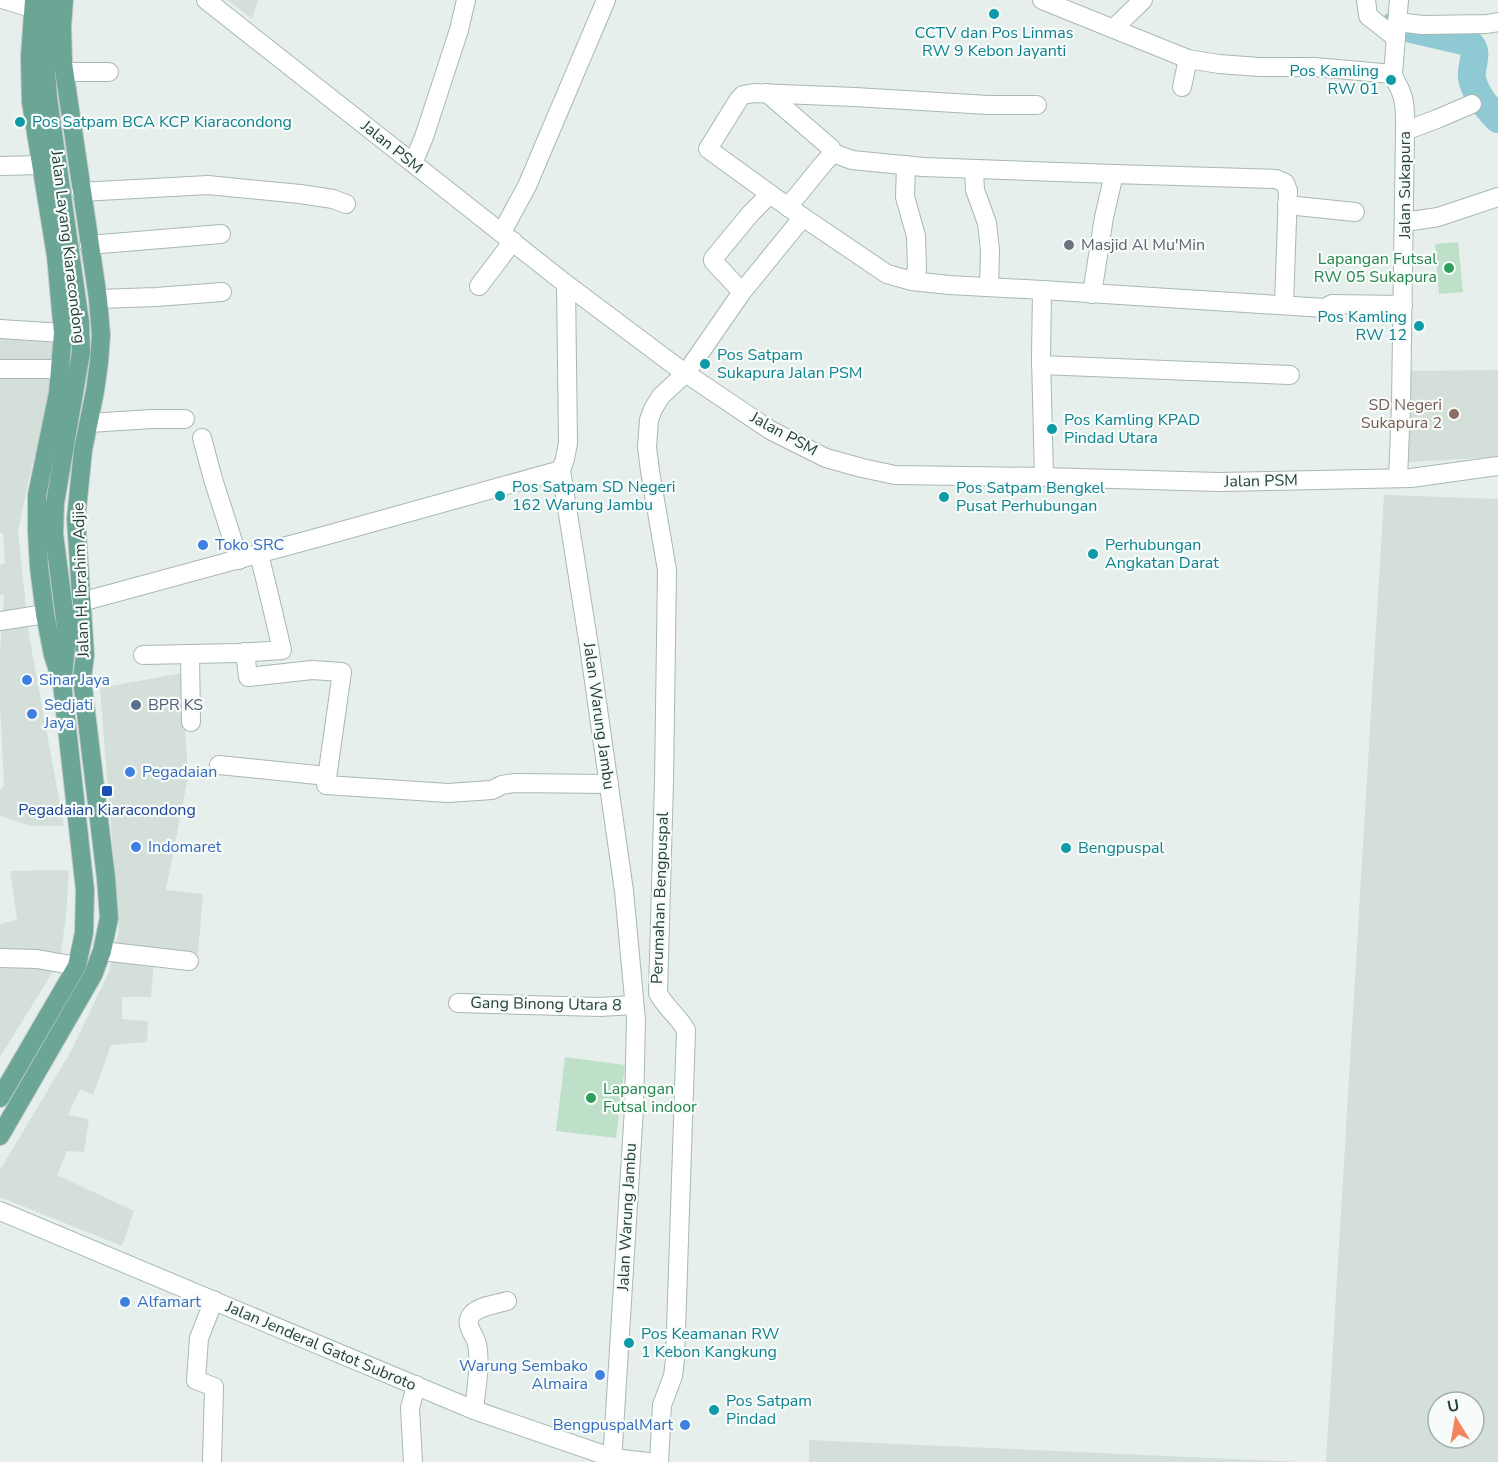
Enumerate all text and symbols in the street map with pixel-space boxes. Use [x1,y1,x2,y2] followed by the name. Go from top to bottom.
[987,7,1001,21] marker: CCTV dan Pos Linmas RW 9 Kebon Jayanti
[915,22,1073,62] place label: CCTV dan Pos Linmas RW 9 Kebon Jayanti
[1289,60,1379,100] place label: Pos Kamling RW 01
[1384,73,1398,87] marker: Pos Kamling RW 01
[32,111,292,133] place label: Pos Satpam BCA KCP Kiaracondong
[13,115,27,129] marker: Pos Satpam BCA KCP Kiaracondong
[356,115,428,179] street label: Jalan PSM
[1394,131,1416,240] street label: Jalan Sukapura
[45,148,91,345] street label: Jalan Layang Kiaracondong
[1081,234,1205,256] place label: Masjid Al Mu'Min
[1062,238,1076,252] marker: Masjid Al Mu'Min
[1314,248,1437,288] place label: Lapangan Futsal RW 05 Sukapura
[1442,261,1456,275] marker: Lapangan Futsal RW 05 Sukapura
[1317,306,1407,346] place label: Pos Kamling RW 12
[1412,319,1426,333] marker: Pos Kamling RW 12
[717,344,863,384] place label: Pos Satpam Sukapura Jalan PSM
[698,357,712,371] marker: Pos Satpam Sukapura Jalan PSM
[1361,394,1442,434] place label: SD Negeri Sukapura 2
[746,406,822,461] street label: Jalan PSM
[1447,407,1461,421] marker: SD Negeri Sukapura 2
[1064,409,1200,449] place label: Pos Kamling KPAD Pindad Utara
[1045,422,1059,436] marker: Pos Kamling KPAD Pindad Utara
[1223,469,1298,493] street label: Jalan PSM
[512,476,676,516] place label: Pos Satpam SD Negeri 162 Warung Jambu
[956,477,1105,517] place label: Pos Satpam Bengkel Pusat Perhubungan
[493,489,507,503] marker: Pos Satpam SD Negeri 162 Warung Jambu
[937,490,951,504] marker: Pos Satpam Bengkel Pusat Perhubungan
[67,502,95,659] street label: Jalan H. Ibrahim Adjie
[215,534,285,556] place label: Toko SRC
[1105,534,1219,574] place label: Perhubungan Angkatan Darat
[196,538,210,552] marker: Toko SRC
[1086,547,1100,561] marker: Perhubungan Angkatan Darat
[578,640,620,791] street label: Jalan Warung Jambu
[39,669,110,691] place label: Sinar Jaya
[20,673,34,687] marker: Sinar Jaya
[43,694,93,734] place label: Sedjati Jaya
[148,694,203,716] place label: BPR KS
[129,698,143,712] marker: BPR KS
[25,707,39,721] marker: Sedjati Jaya
[142,761,217,783] place label: Pegadaian
[123,765,137,779] marker: Pegadaian
[100,784,114,798] marker: Pegadaian Kiaracondong
[18,799,196,821] place label: Pegadaian Kiaracondong
[646,811,674,984] street label: Perumahan Bengpuspal
[148,836,222,858] place label: Indomaret
[1078,837,1165,859] place label: Bengpuspal
[129,840,143,854] marker: Indomaret
[1059,841,1073,855] marker: Bengpuspal
[470,992,622,1016] street label: Gang Binong Utara 8
[603,1078,697,1118] place label: Lapangan Futsal indoor
[584,1091,598,1105] marker: Lapangan Futsal indoor
[612,1142,642,1293] street label: Jalan Warung Jambu
[137,1291,201,1313] place label: Alfamart
[118,1295,132,1309] marker: Alfamart
[222,1295,420,1396] street label: Jalan Jenderal Gatot Subroto
[641,1323,780,1363] place label: Pos Keamanan RW 1 Kebon Kangkung
[622,1336,636,1350] marker: Pos Keamanan RW 1 Kebon Kangkung
[459,1355,588,1395] place label: Warung Sembako Almaira
[593,1368,607,1382] marker: Warung Sembako Almaira
[726,1390,812,1430] place label: Pos Satpam Pindad
[1426,1390,1486,1450] north arrow
[1445,1394,1461,1418] text: U
[707,1403,721,1417] marker: Pos Satpam Pindad
[553,1414,673,1436] place label: BengpuspalMart
[678,1418,692,1432] marker: BengpuspalMart

